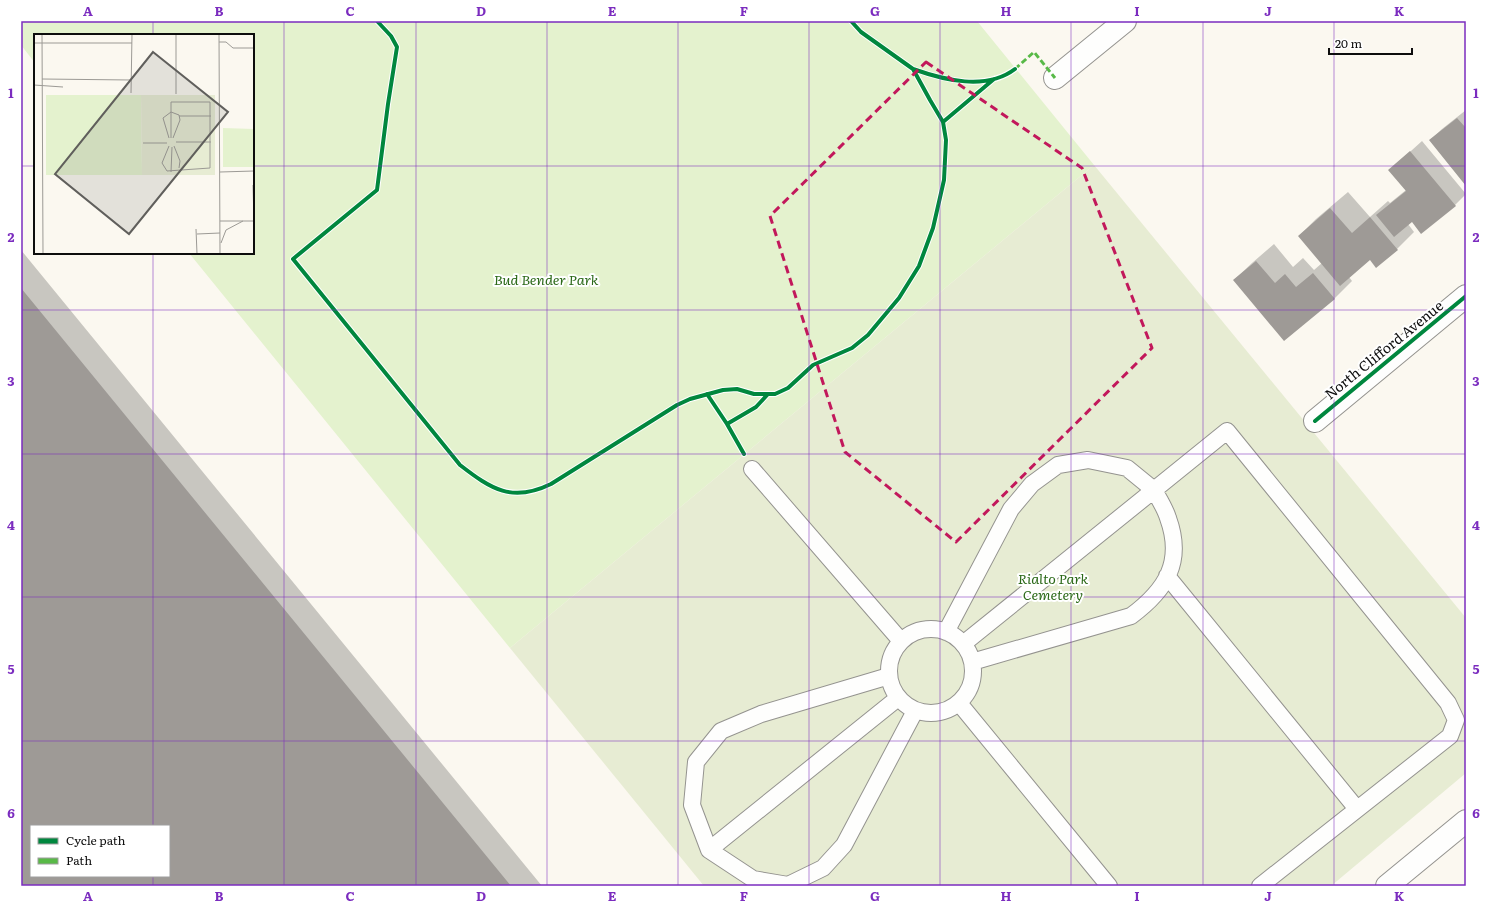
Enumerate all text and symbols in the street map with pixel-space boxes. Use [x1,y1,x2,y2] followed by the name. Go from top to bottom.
[83,1,93,20] text: A
[215,1,224,20] text: B
[345,1,355,20] text: C
[476,1,486,20] text: D
[608,1,617,20] text: E
[740,1,748,20] text: F
[870,1,880,20] text: G
[1001,1,1012,20] text: H
[1134,1,1140,20] text: I
[1264,1,1272,20] text: J
[1394,1,1405,20] text: K
[1329,30,1412,56] scale bar
[34,34,254,254] inset map
[1335,34,1362,52] text: 20 m
[8,83,14,102] text: 1
[1473,83,1479,102] text: 1
[8,227,15,246] text: 2
[1473,227,1480,246] text: 2
[494,269,599,289] park label: Bud Bender Park
[1320,295,1447,403] street label: North Clifford Avenue
[7,371,15,390] text: 3
[1472,371,1480,390] text: 3
[7,515,15,534] text: 4
[1472,515,1480,534] text: 4
[1018,568,1089,604] park label: Rialto Park Cemetery
[7,659,15,678] text: 5
[1472,659,1480,678] text: 5
[7,803,15,822] text: 6
[1472,803,1480,822] text: 6
[30,825,170,877] legend
[66,831,126,849] text: Cycle path
[66,851,92,869] text: Path
[83,886,93,905] text: A
[215,886,224,905] text: B
[345,886,355,905] text: C
[476,886,486,905] text: D
[608,886,617,905] text: E
[740,886,748,905] text: F
[870,886,880,905] text: G
[1001,886,1012,905] text: H
[1134,886,1140,905] text: I
[1264,886,1272,905] text: J
[1394,886,1405,905] text: K

